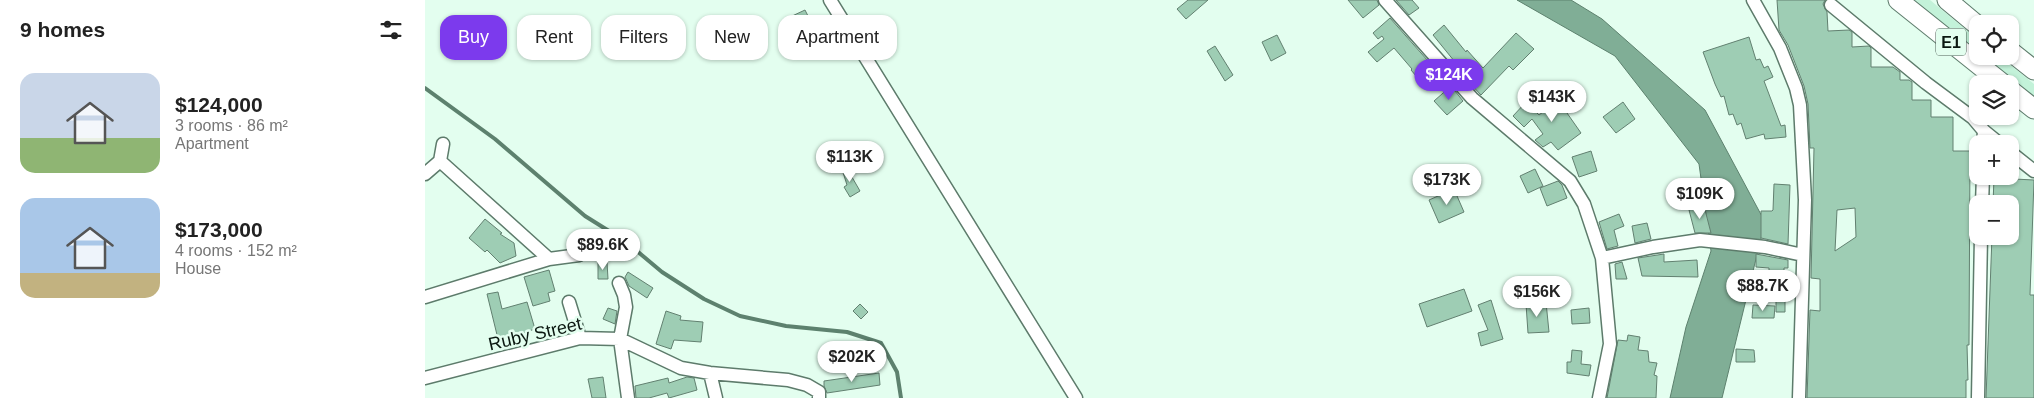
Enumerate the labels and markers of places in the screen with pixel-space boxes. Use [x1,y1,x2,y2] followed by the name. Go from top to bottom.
[1414,58,1484,101] pin: $124K
[1517,80,1587,123] pin: $143K
[815,140,885,183] pin: $113K
[1412,164,1482,206] pin: $173K
[1665,178,1735,220] pin: $109K
[562,228,644,271] pin: $89.6K
[1722,270,1804,312] pin: $88.7K
[1502,276,1572,318] pin: $156K
[817,340,887,383] pin: $202K

